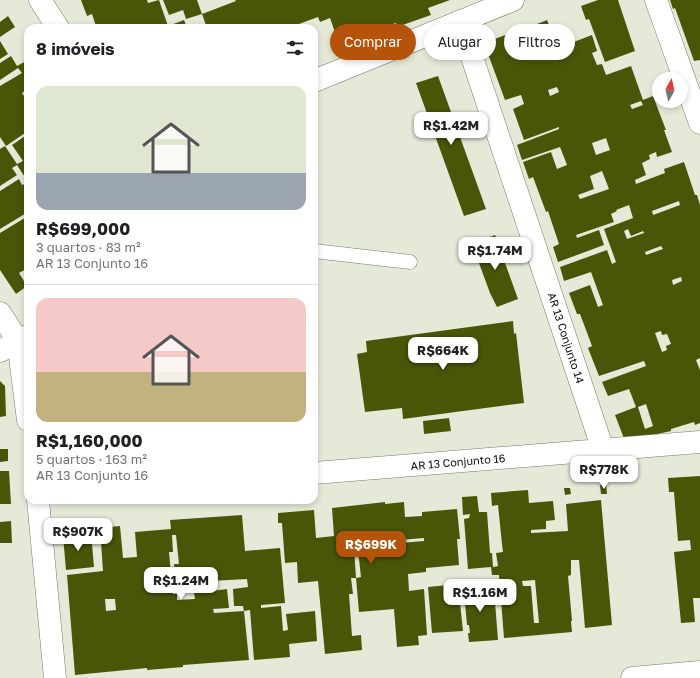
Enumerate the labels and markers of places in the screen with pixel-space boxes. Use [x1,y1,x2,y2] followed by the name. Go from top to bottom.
[414,112,488,146] pin: R$1.42M
[458,237,532,271] pin: R$1.74M
[410,337,476,371] pin: R$664K
[571,456,637,490] pin: R$778K
[45,518,111,552] pin: R$907K
[338,531,404,565] pin: R$699K
[144,567,218,601] pin: R$1.24M
[443,579,517,613] pin: R$1.16M

